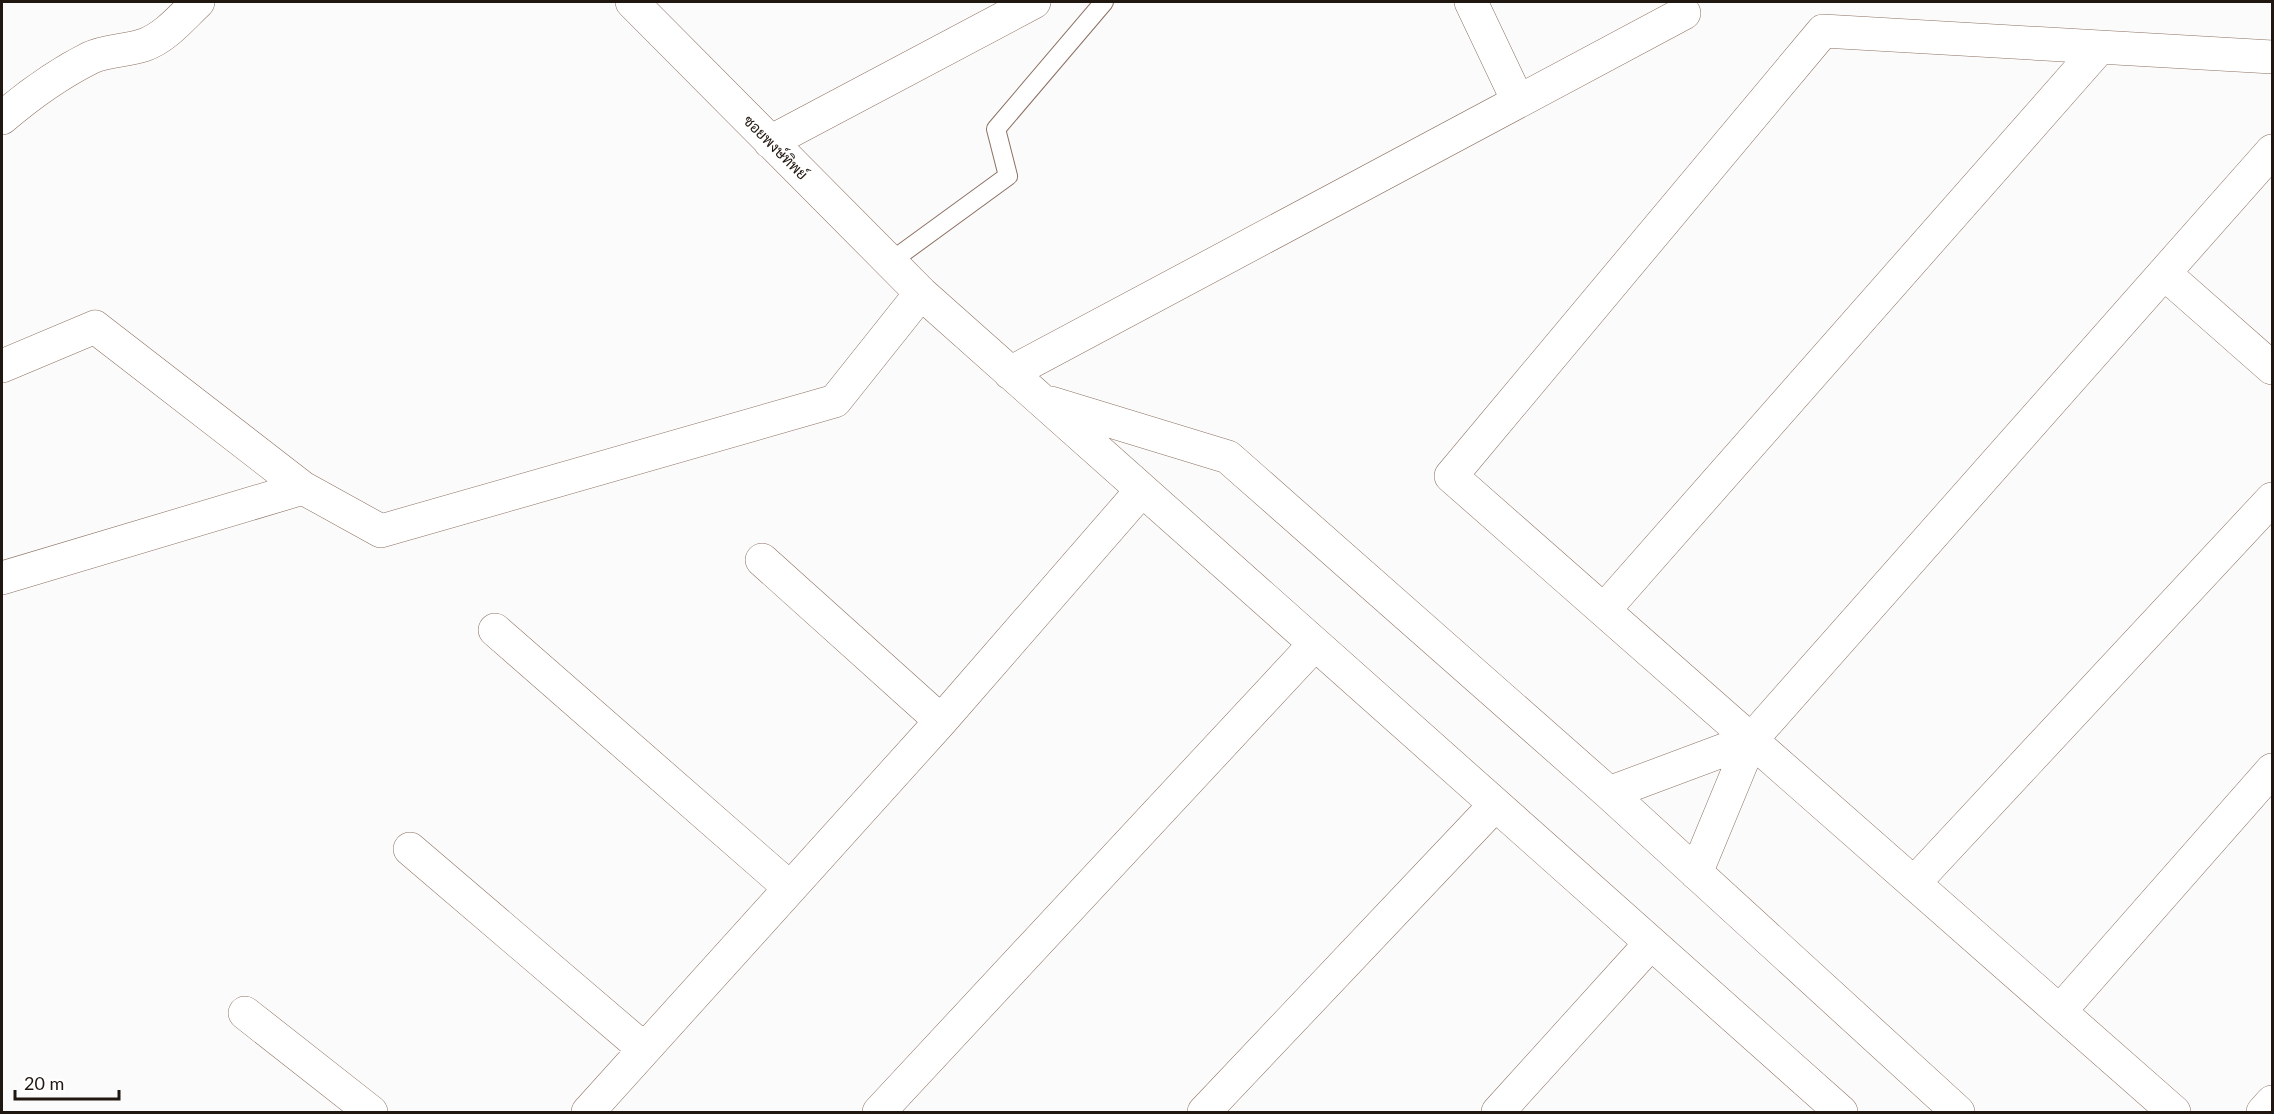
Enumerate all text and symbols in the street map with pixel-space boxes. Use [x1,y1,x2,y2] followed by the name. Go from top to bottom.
[740,111,812,183] street label: ซอยพงษ์ทิพย์
[15,1063,118,1101] scale bar
[24,1072,64,1094] text: 20 m

